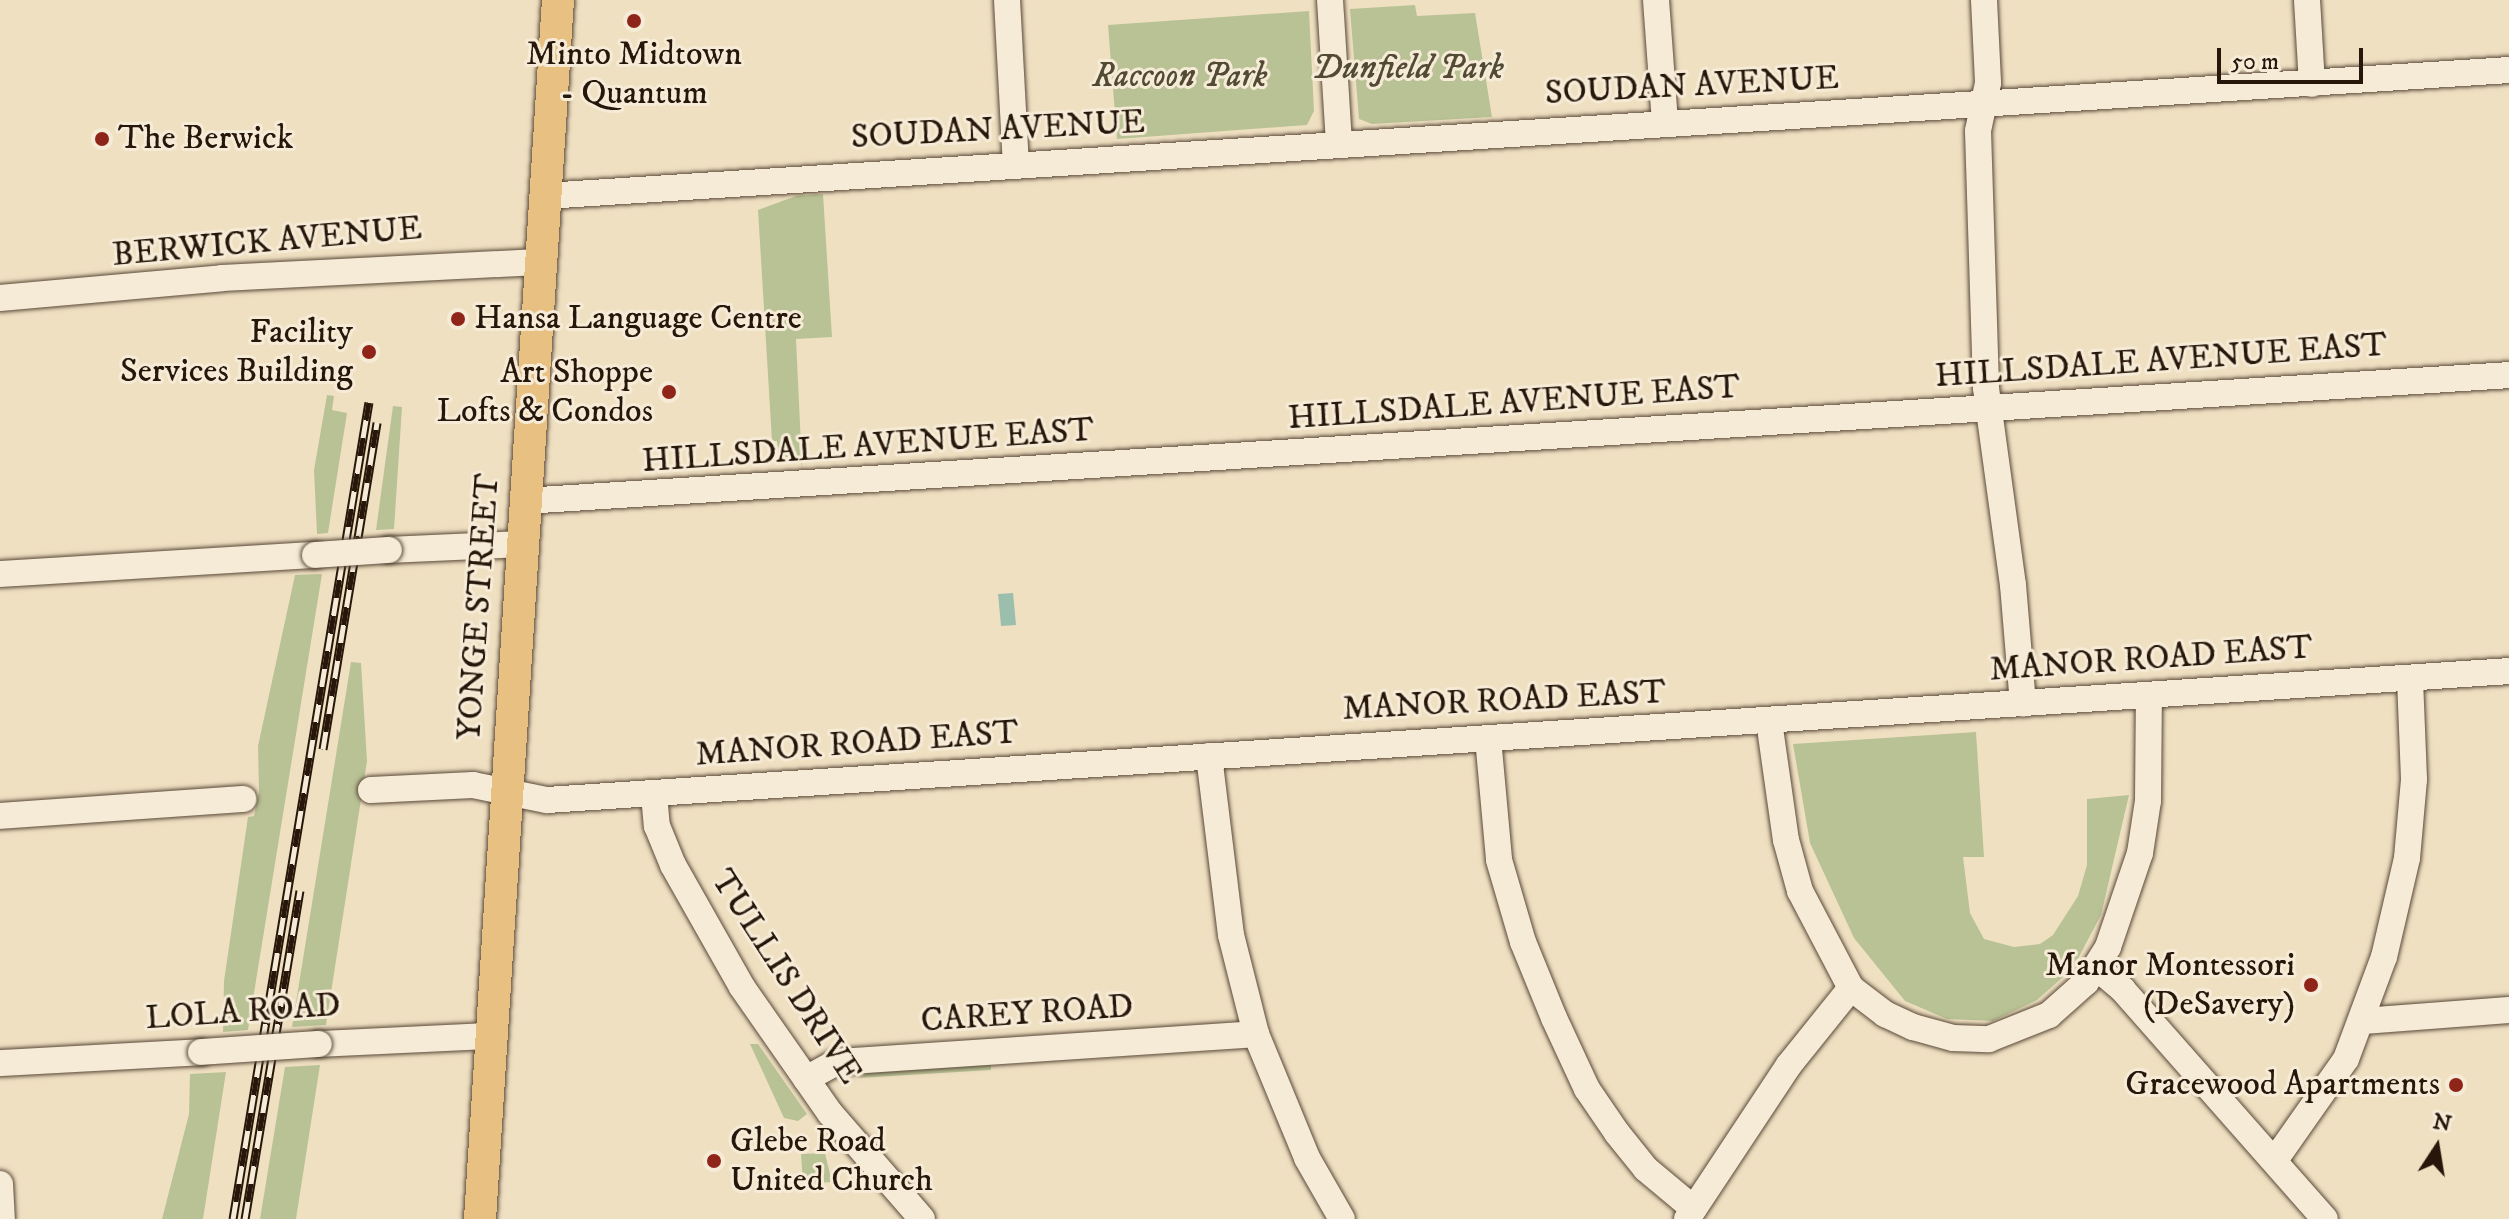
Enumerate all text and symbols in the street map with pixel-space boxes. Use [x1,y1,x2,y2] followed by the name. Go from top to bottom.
[625,12,643,30] marker: Minto Midtown - Quantum
[2221,32,2367,82] scale bar
[526,34,742,114] place label: Minto Midtown - Quantum
[2231,47,2279,77] text: 50 m
[1312,49,1504,89] park label: Dunfield Park
[1092,57,1268,97] park label: Raccoon Park
[1544,58,1840,114] street label: SOUDAN AVENUE
[850,102,1146,158] street label: SOUDAN AVENUE
[118,119,293,159] place label: The Berwick
[93,130,111,148] marker: The Berwick
[110,208,424,276] street label: BERWICK AVENUE
[474,299,802,339] place label: Hansa Language Centre
[449,310,467,328] marker: Hansa Language Centre
[120,312,353,392] place label: Facility Services Building
[1934,325,2388,397] street label: HILLSDALE AVENUE EAST
[360,343,378,361] marker: Facility Services Building
[437,352,653,432] place label: Art Shoppe Lofts & Condos
[1287,367,1741,439] street label: HILLSDALE AVENUE EAST
[660,383,678,401] marker: Art Shoppe Lofts & Condos
[641,410,1095,482] street label: HILLSDALE AVENUE EAST
[449,472,509,742] street label: YONGE STREET
[1988,627,2314,691] street label: MANOR ROAD EAST
[1341,672,1667,730] street label: MANOR ROAD EAST
[694,712,1020,776] street label: MANOR ROAD EAST
[702,862,870,1092] street label: TULLIS DRIVE
[2045,945,2295,1024] place label: Manor Montessori (DeSavery)
[2302,976,2320,994] marker: Manor Montessori (DeSavery)
[144,985,342,1039] street label: LOLA ROAD
[919,986,1135,1042] street label: CAREY ROAD
[2125,1065,2440,1105] place label: Gracewood Apartments
[2447,1076,2465,1094] marker: Gracewood Apartments
[2397,1107,2477,1187] north arrow
[2430,1108,2454,1138] text: N
[730,1121,933,1200] place label: Glebe Road United Church
[705,1152,723,1170] marker: Glebe Road United Church

